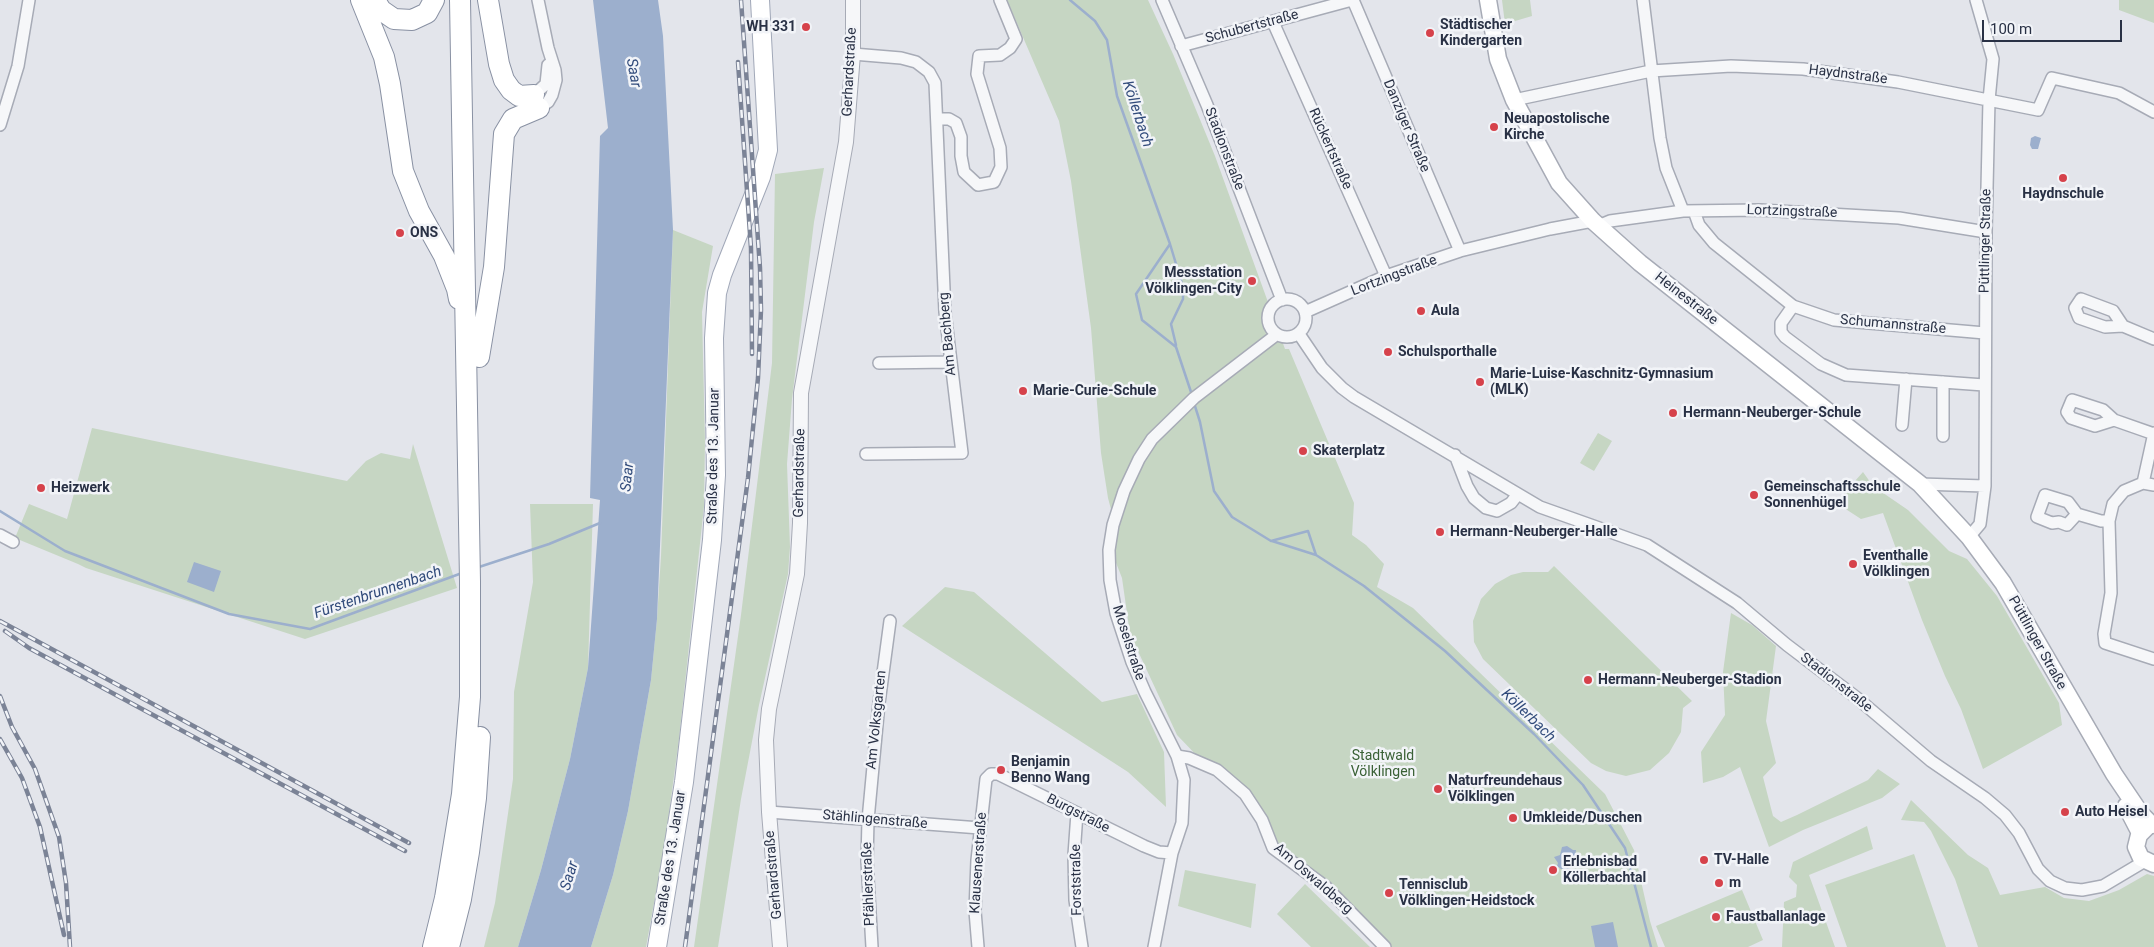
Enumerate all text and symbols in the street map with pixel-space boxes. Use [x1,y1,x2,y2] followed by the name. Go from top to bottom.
[1204,7,1300,47] street label: Schubertstraße
[1984,10,2124,42] scale bar
[1440,17,1522,49] place label: Städtischer Kindergarten
[746,19,796,35] place label: WH 331
[1990,20,2032,38] text: 100 m
[800,21,812,33] marker: WH 331
[839,27,861,117] street label: Gerhardstraße
[1424,27,1436,39] marker: Städtischer Kindergarten
[622,57,644,89] water label: Saar
[1808,62,1888,88] street label: Haydnstraße
[1379,77,1433,175] street label: Danziger Straße
[1118,79,1156,149] water label: Köllerbach
[1201,105,1247,193] street label: Stadionstraße
[1305,106,1355,192] street label: Rückertstraße
[1504,111,1609,144] place label: Neuapostolische Kirche
[1488,121,1500,133] marker: Neuapostolische Kirche
[2057,172,2069,184] marker: Haydnschule
[2022,186,2104,202] place label: Haydnschule
[1977,189,1995,293] street label: Püttlinger Straße
[1746,202,1838,222] street label: Lortzingstraße
[410,225,438,241] place label: ONS
[394,227,406,239] marker: ONS
[1349,252,1439,300] street label: Lortzingstraße
[1145,265,1242,298] place label: Messstation Völklingen-City
[1651,269,1721,329] street label: Heinestraße
[1246,275,1258,287] marker: Messstation Völklingen-City
[936,291,960,377] street label: Am Bachberg
[1431,303,1459,319] place label: Aula
[1415,305,1427,317] marker: Aula
[1839,312,1947,338] street label: Schumannstraße
[1398,344,1497,360] place label: Schulsporthalle
[1382,346,1394,358] marker: Schulsporthalle
[1490,366,1713,398] place label: Marie-Luise-Kaschnitz-Gymnasium (MLK)
[1474,376,1486,388] marker: Marie-Luise-Kaschnitz-Gymnasium (MLK)
[1033,383,1156,399] place label: Marie-Curie-Schule
[1017,385,1029,397] marker: Marie-Curie-Schule
[704,388,724,524] street label: Straße des 13. Januar
[1683,405,1861,421] place label: Hermann-Neuberger-Schule
[1667,407,1679,419] marker: Hermann-Neuberger-Schule
[791,428,809,518] street label: Gerhardstraße
[1313,443,1385,459] place label: Skaterplatz
[1297,445,1309,457] marker: Skaterplatz
[618,461,638,493] water label: Saar
[1764,479,1901,512] place label: Gemeinschaftsschule Sonnenhügel
[51,480,110,496] place label: Heizwerk
[35,482,47,494] marker: Heizwerk
[1748,489,1760,501] marker: Gemeinschaftsschule Sonnenhügel
[1450,524,1618,540] place label: Hermann-Neuberger-Halle
[1434,526,1446,538] marker: Hermann-Neuberger-Halle
[1863,548,1930,580] place label: Eventhalle Völklingen
[1847,558,1859,570] marker: Eventhalle Völklingen
[312,563,444,623] water label: Fürstenbrunnenbach
[2004,593,2070,693] street label: Püttlinger Straße
[1108,603,1148,683] street label: Moselstraße
[1796,650,1876,716] street label: Stadionstraße
[863,670,891,770] street label: Am Volksgarten
[1598,672,1782,688] place label: Hermann-Neuberger-Stadion
[1582,674,1594,686] marker: Hermann-Neuberger-Stadion
[1497,686,1559,746] water label: Köllerbach
[1351,748,1415,780] park label: Stadtwald Völklingen
[1011,754,1090,786] place label: Benjamin Benno Wang
[995,764,1007,776] marker: Benjamin Benno Wang
[1448,773,1562,806] place label: Naturfreundehaus Völklingen
[1432,783,1444,795] marker: Naturfreundehaus Völklingen
[652,789,690,927] street label: Straße des 13. Januar
[1044,791,1112,837] street label: Burgstraße
[2075,804,2148,820] place label: Auto Heisel
[2059,806,2071,818] marker: Auto Heisel
[822,807,928,833] street label: Stählingenstraße
[1523,810,1642,826] place label: Umkleide/Duschen
[967,812,991,914] street label: Klausenerstraße
[1507,812,1519,824] marker: Umkleide/Duschen
[762,830,786,920] street label: Gerhardstraße
[1270,840,1356,918] street label: Am Oswaldberg
[859,842,879,926] street label: Pfählerstraße
[1068,844,1086,916] street label: Forststraße
[1714,852,1769,868] place label: TV-Halle
[1563,854,1646,886] place label: Erlebnisbad Köllerbachtal
[1698,854,1710,866] marker: TV-Halle
[557,859,583,893] water label: Saar
[1547,864,1559,876] marker: Erlebnisbad Köllerbachtal
[1729,875,1741,891] place label: m
[1399,877,1535,910] place label: Tennisclub Völklingen-Heidstock
[1713,877,1725,889] marker: m
[1383,887,1395,899] marker: Tennisclub Völklingen-Heidstock
[1726,909,1826,925] place label: Faustballanlage
[1710,911,1722,923] marker: Faustballanlage

